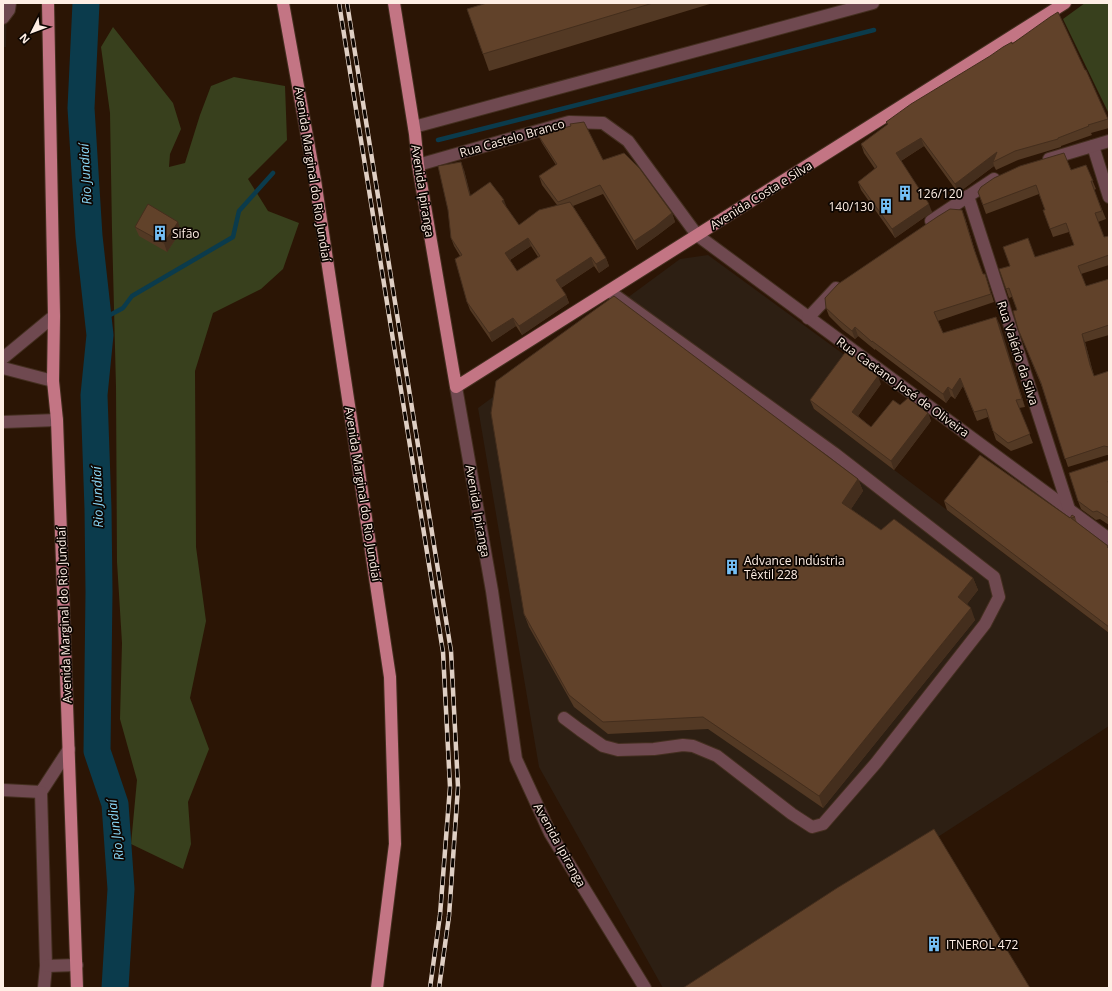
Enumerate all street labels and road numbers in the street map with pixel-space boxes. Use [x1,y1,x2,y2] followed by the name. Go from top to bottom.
[291,86,335,263] street label: Avenida Marginal do Rio Jundiaí
[457,115,567,161] street label: Rua Castelo Branco
[407,143,439,239] street label: Avenida Ipiranga
[707,157,815,233] street label: Avenida Costa e Silva
[993,299,1043,407] street label: Rua Valério da Silva
[833,333,973,441] street label: Rua Caetano José de Oliveira
[341,406,385,583] street label: Avenida Marginal do Rio Jundiaí
[461,463,495,559] street label: Avenida Ipiranga
[52,526,76,703] street label: Avenida Marginal do Rio Jundiaí
[530,800,590,890] street label: Avenida Ipiranga

